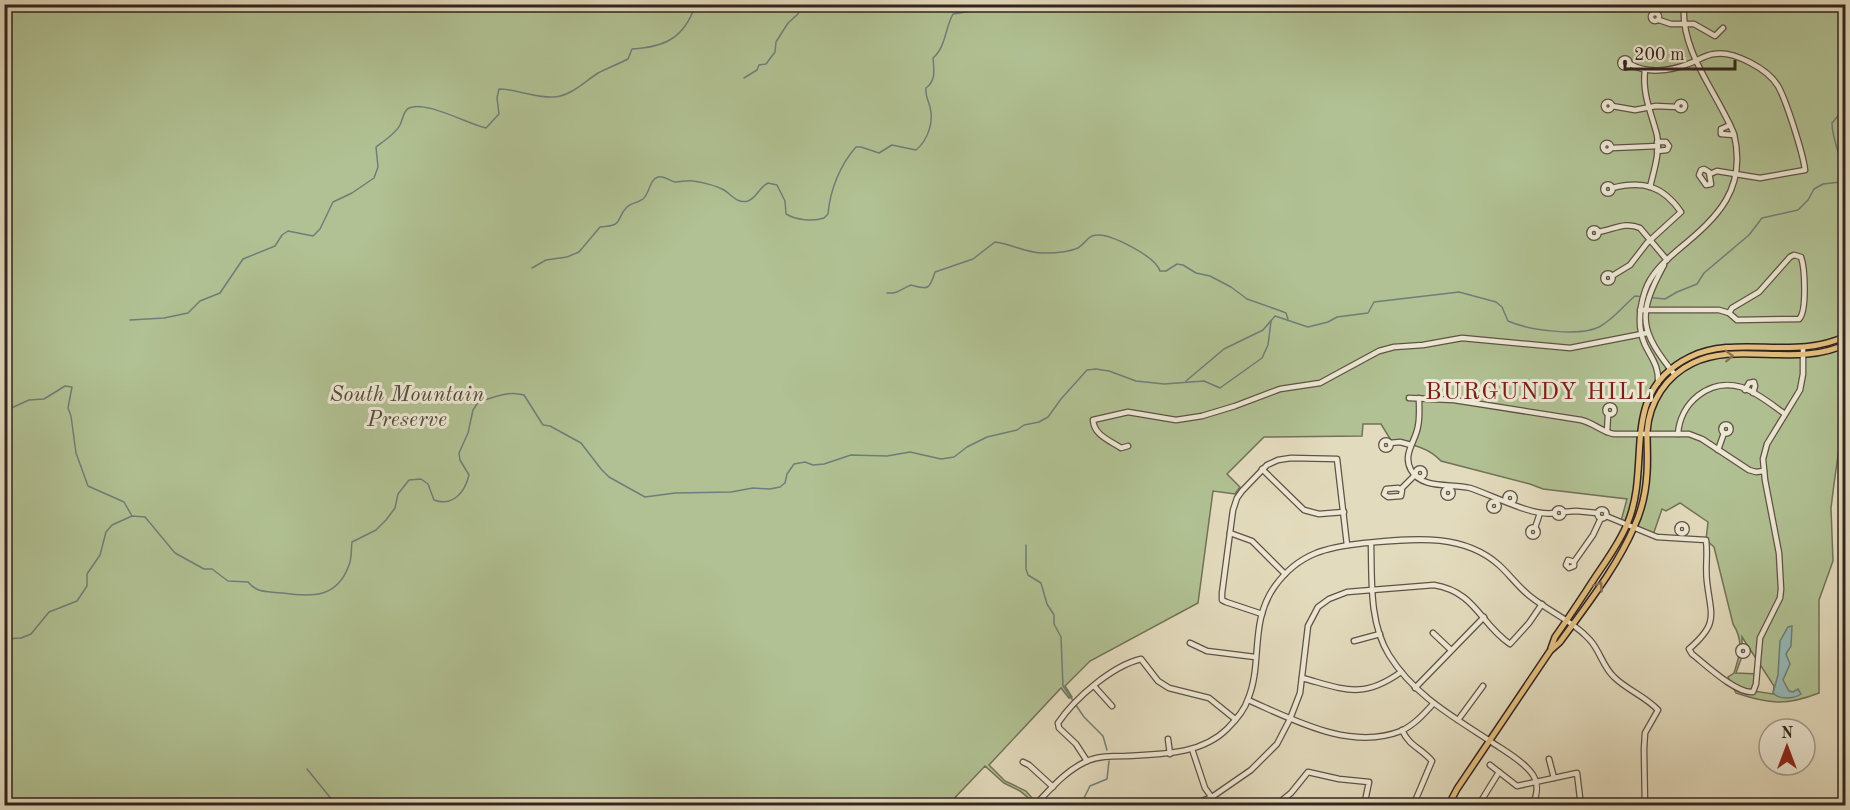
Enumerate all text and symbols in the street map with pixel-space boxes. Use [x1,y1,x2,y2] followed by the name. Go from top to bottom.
[1625,33,1734,71] scale bar
[1634,46,1685,64] text: 200 m
[1724,349,1733,362] one-way arrow
[1425,381,1653,405] district label: BURGUNDY HILL
[330,384,485,431] park label: South Mountain Preserve
[1591,581,1602,592] one-way arrow
[1757,717,1817,777] north arrow
[1781,726,1794,742] text: N

